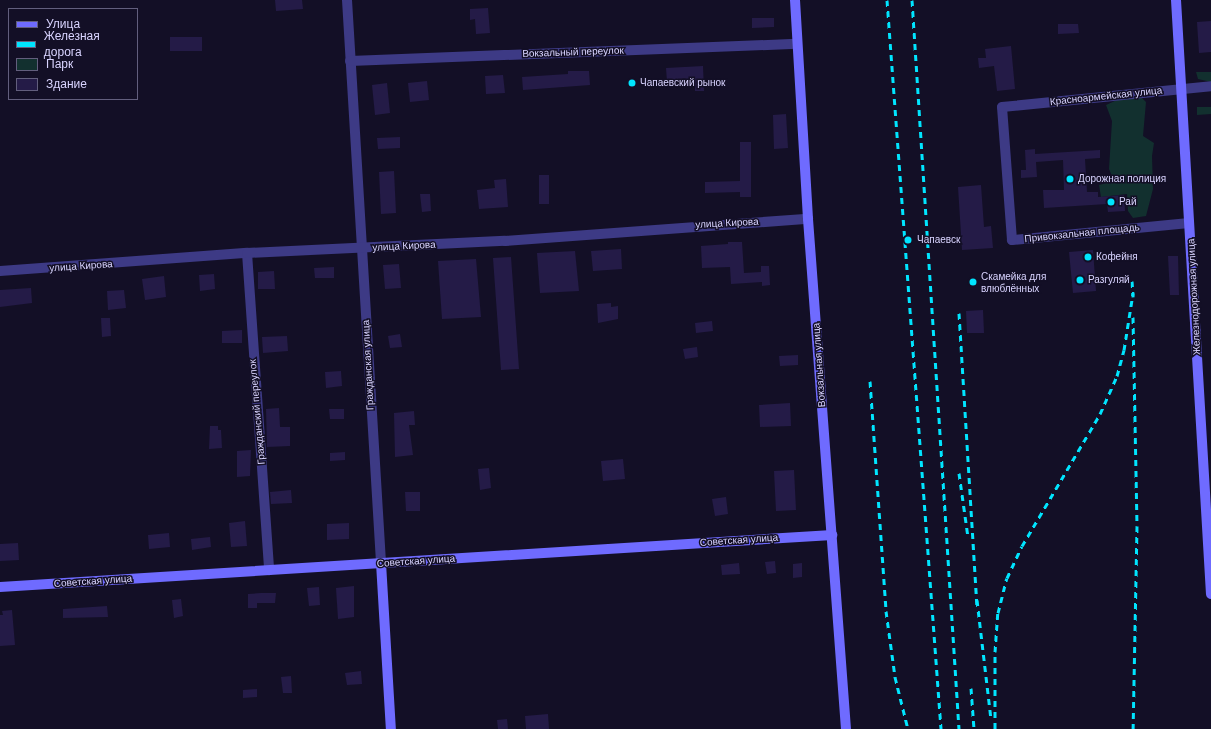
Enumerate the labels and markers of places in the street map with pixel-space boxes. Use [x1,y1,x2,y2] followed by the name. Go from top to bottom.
[640,77,725,89] place label: Чапаевский рынок
[627,78,637,88] marker: Чапаевский рынок
[1078,173,1166,185] place label: Дорожная полиция
[1065,174,1075,184] marker: Дорожная полиция
[1119,196,1136,208] place label: Рай
[1106,197,1116,207] marker: Рай
[902,234,914,246] marker: Чапаевск
[917,234,960,246] place label: Чапаевск
[1096,251,1138,263] place label: Кофейня
[1083,252,1093,262] marker: Кофейня
[981,270,1046,294] place label: Скамейка для влюблённых
[1088,274,1130,286] place label: Разгуляй
[1075,275,1085,285] marker: Разгуляй
[968,277,978,287] marker: Скамейка для влюблённых

